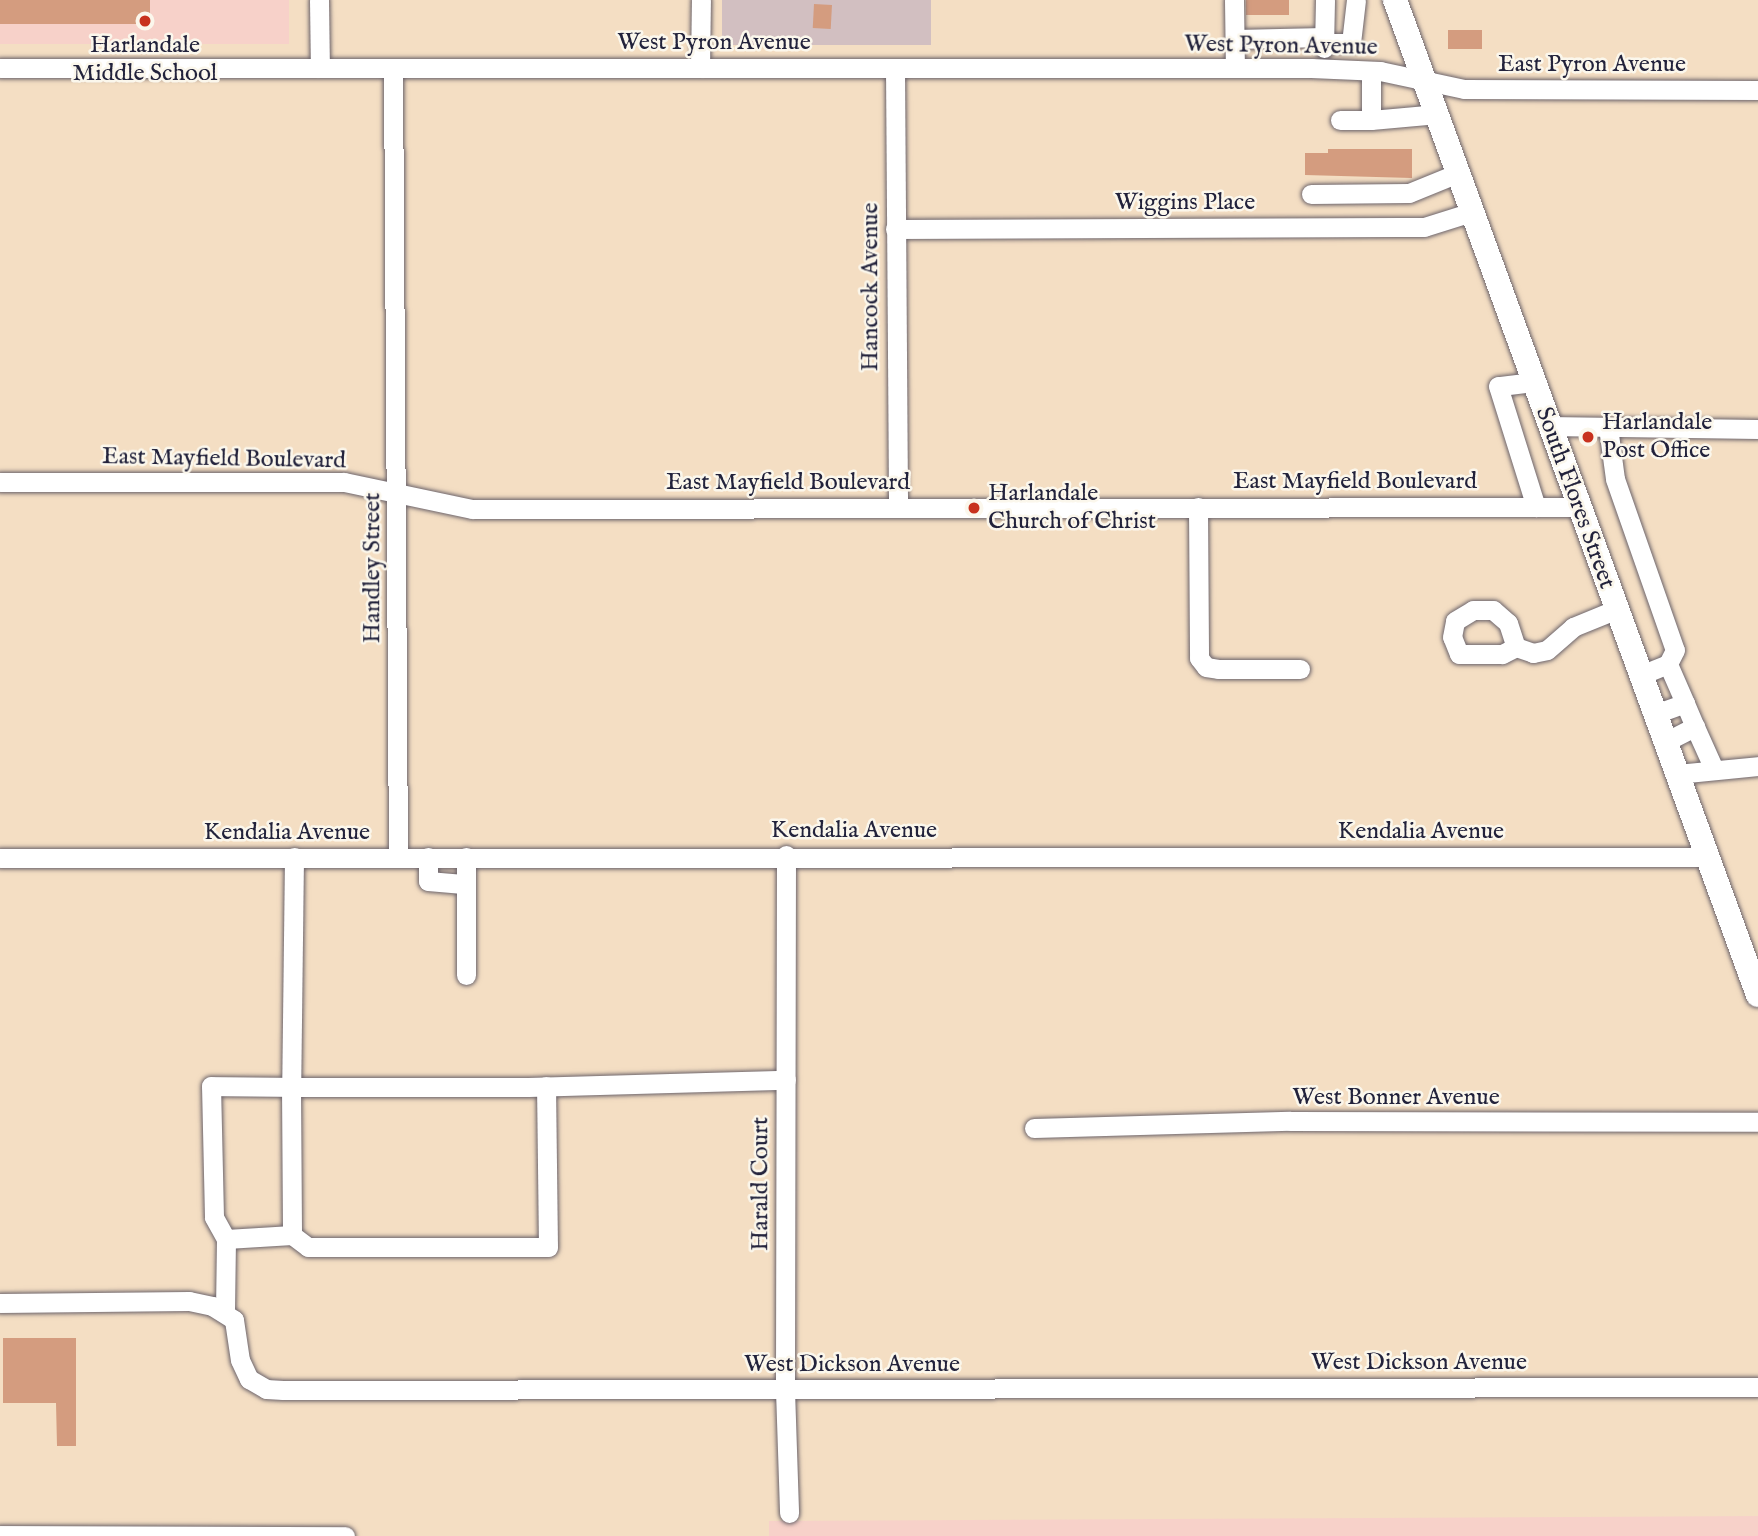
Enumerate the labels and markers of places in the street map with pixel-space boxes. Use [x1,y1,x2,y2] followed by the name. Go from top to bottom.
[137,13,153,29] marker: Harlandale Middle School
[73,32,217,88] place label: Harlandale Middle School
[1602,409,1712,465] place label: Harlandale Post Office
[1580,429,1596,445] marker: Harlandale Post Office
[988,480,1156,536] place label: Harlandale Church of Christ
[966,500,982,516] marker: Harlandale Church of Christ

